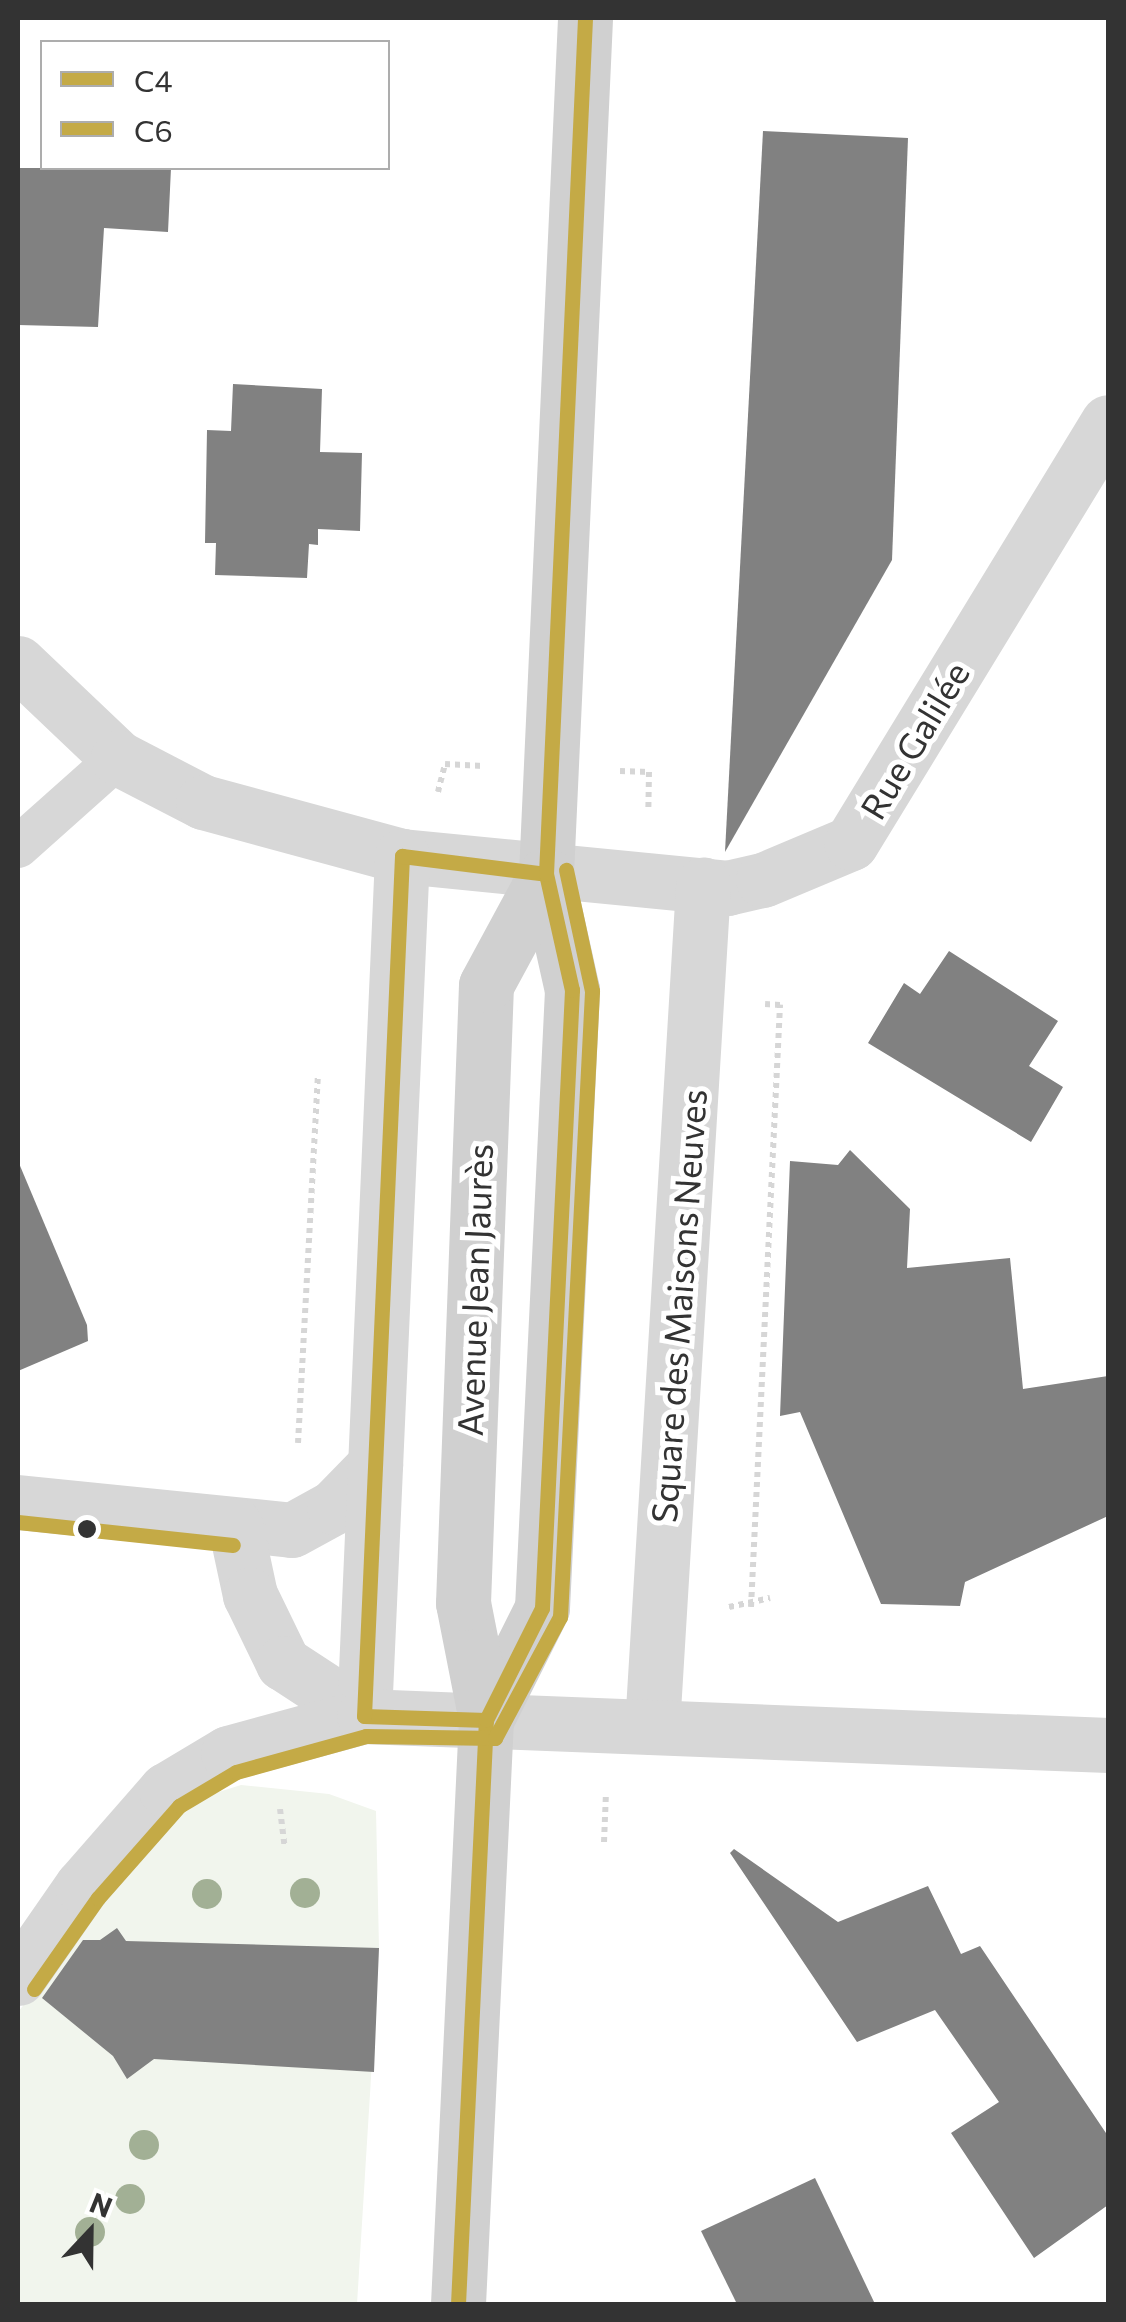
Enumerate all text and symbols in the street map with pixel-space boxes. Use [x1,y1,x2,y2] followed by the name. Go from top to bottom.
[40,40,390,170] legend
[134,61,173,98] text: C4
[134,111,173,148] text: C6
[851,654,977,826] street label: Rue Galilée
[642,1088,714,1524] street label: Square des Maisons Neuves
[448,1143,500,1437] street label: Avenue Jean Jaurès
[77,1519,97,1539] unlabelled marker
[40,2182,140,2282] north arrow
[85,2184,117,2224] text: N

